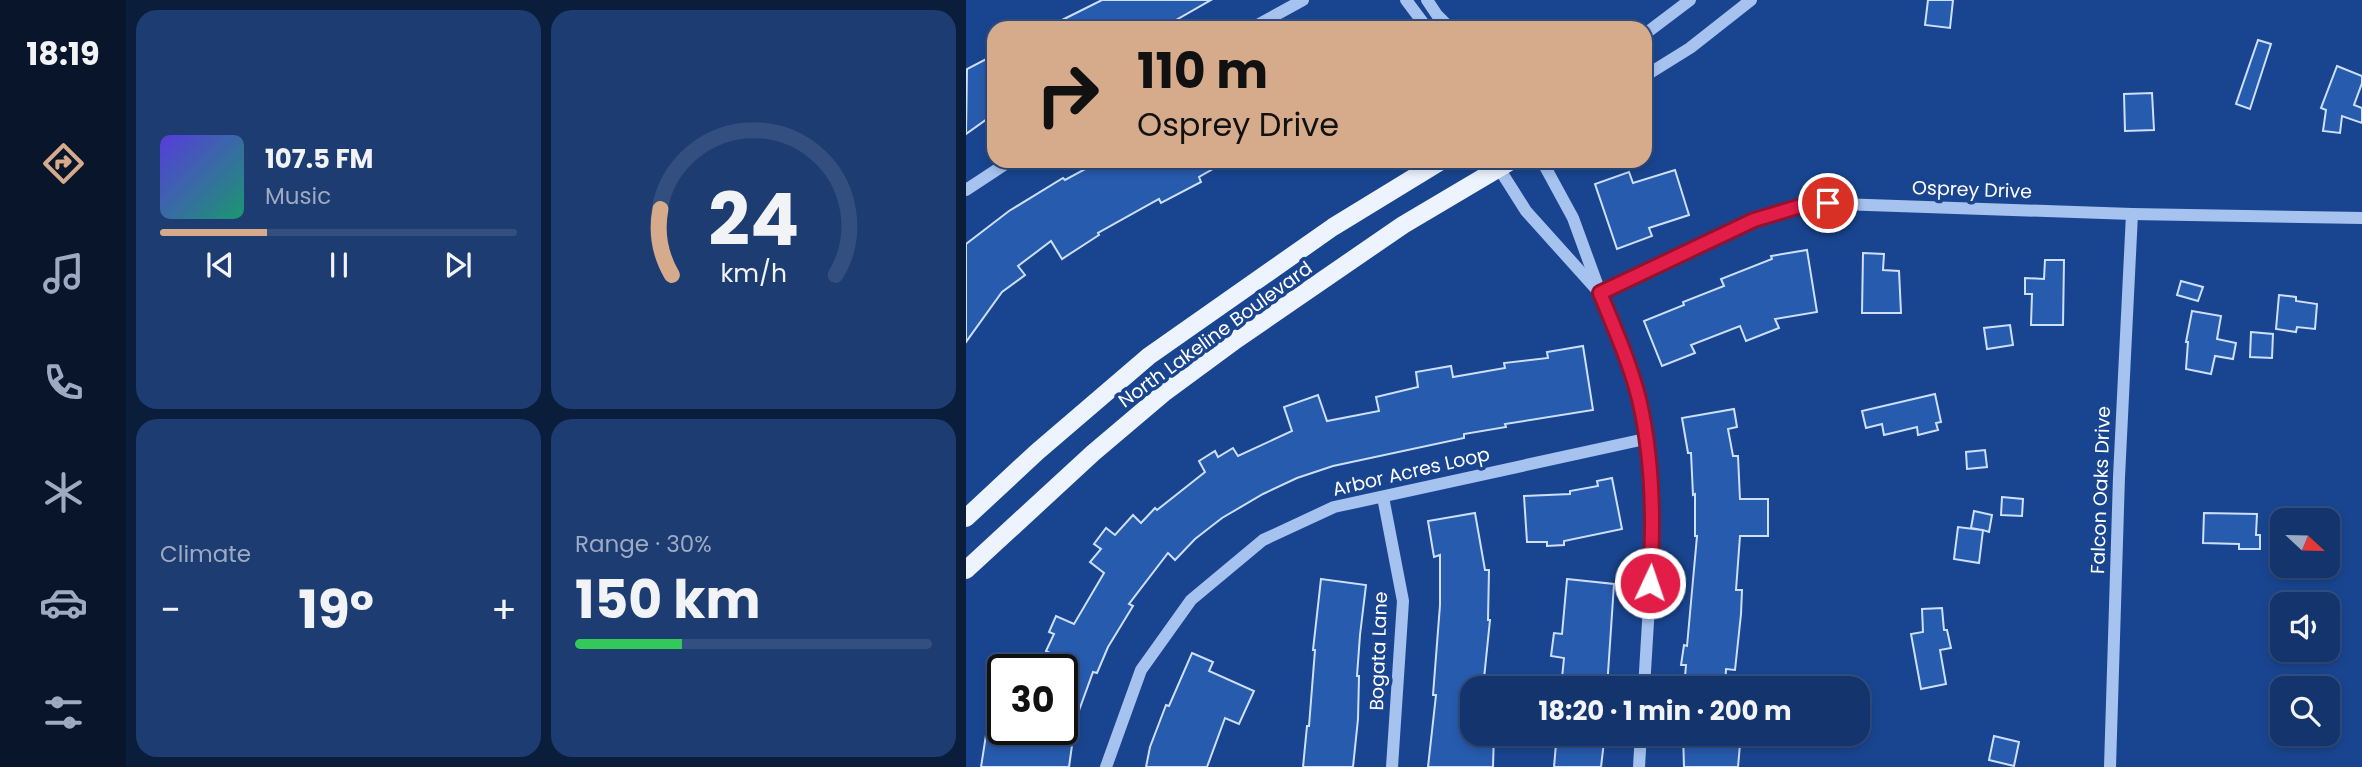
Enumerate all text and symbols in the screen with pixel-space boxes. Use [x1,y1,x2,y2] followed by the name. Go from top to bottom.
[26,31,100,76] text: 18:19
[1137,37,1268,105] text: 110 m
[1022,49,1113,140] icon: right
[1137,102,1339,147] text: Osprey Drive
[39,139,88,188] icon: directions
[265,141,373,177] text: 107.5 FM
[708,170,799,271] text: 24
[1798,173,1858,233] pin
[1912,174,2032,205] street label: Osprey Drive
[265,180,331,212] text: Music
[1809,184,1847,222] icon: arrive
[201,246,239,284] icon: previous
[320,246,358,284] icon: pause
[439,246,477,284] icon: next
[39,249,88,298] icon: music
[1113,255,1318,414] street label: North Lakeline Boulevard
[720,256,787,291] text: km/h
[39,358,88,407] icon: phone
[2084,405,2117,575] street label: Falcon Oaks Drive
[1330,440,1493,503] street label: Arbor Acres Loop
[39,468,88,517] icon: climate
[2270,508,2340,578] north arrow
[2270,508,2340,746] map controls
[575,528,712,560] text: Range · 30%
[160,538,251,570] text: Climate
[1613,546,1687,620] position arrow
[575,563,760,636] text: 150 km
[298,573,374,646] text: 19°
[39,578,88,627] icon: car
[160,583,181,636] text: −
[491,583,517,636] text: +
[1363,591,1394,711] street label: Bogata Lane
[2270,592,2340,662] button: sound
[987,654,1078,745] speed limit sign: 30
[2270,676,2340,746] button: search
[39,688,88,737] icon: filters
[1538,693,1792,729] text: 18:20 · 1 min · 200 m

